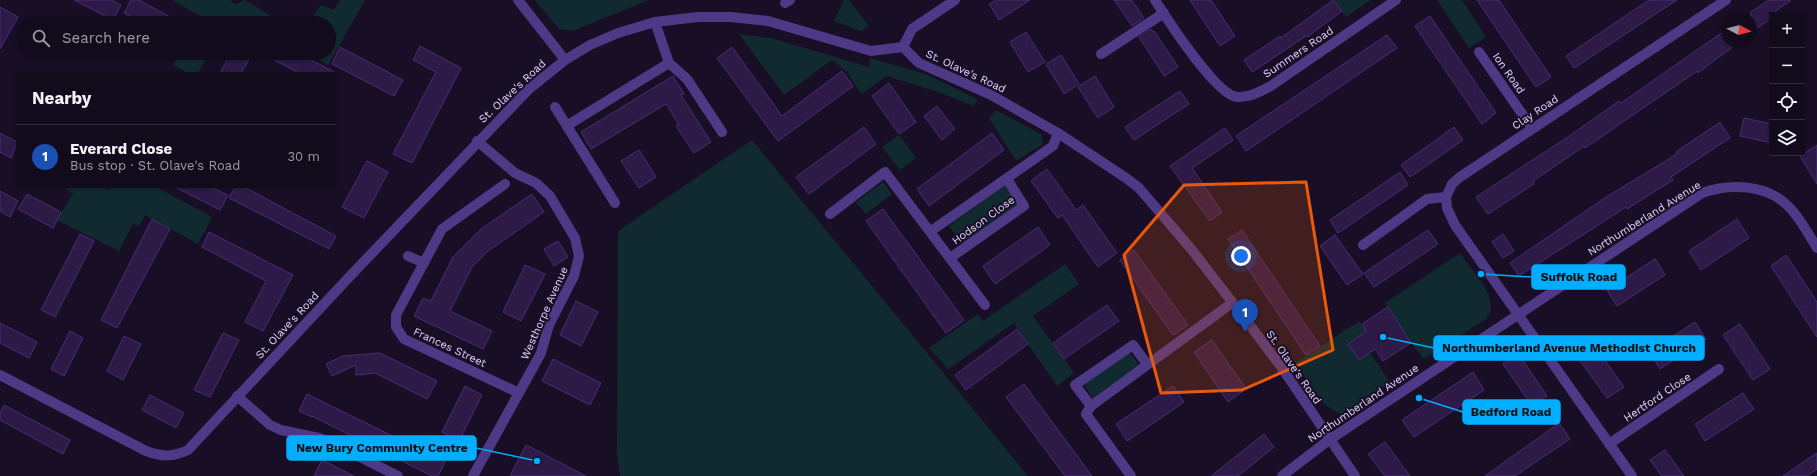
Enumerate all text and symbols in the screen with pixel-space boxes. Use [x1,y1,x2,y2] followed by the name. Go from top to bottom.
[1721,12,1757,48] north arrow
[1769,12,1805,156] map controls
[1769,12,1805,48] button: +
[16,16,336,60] search box
[1261,24,1336,81] street label: Summers Road
[30,27,52,49] icon: search
[62,29,150,47] text: Search here
[924,47,1008,96] street label: St. Olave's Road
[1769,48,1805,84] button: −
[1490,50,1527,96] street label: Ion Road
[476,57,548,126] street label: St. Olave's Road
[1769,84,1805,120] button: locate
[32,88,91,108] text: Nearby
[1510,92,1561,133] street label: Clay Road
[1769,120,1805,156] button: layers
[70,140,172,158] text: Everard Close
[42,149,48,164] text: 1
[288,149,320,164] text: 30 m
[70,158,240,173] text: Bus stop · St. Olave's Road
[1585,178,1703,259] street label: Northumberland Avenue
[949,193,1017,247] street label: Hodson Close
[1231,246,1251,266] your location
[518,265,571,362] street label: Westhorpe Avenue
[1532,265,1625,289] callout: Suffolk Road
[1541,270,1617,284] text: Suffolk Road
[253,289,322,361] street label: St. Olave's Road
[1232,299,1258,332] pin: 1
[411,325,489,370] street label: Frances Street
[1263,328,1324,407] street label: St. Olave's Road
[1434,336,1704,360] callout: Northumberland Avenue Methodist Church
[1442,341,1696,355] text: Northumberland Avenue Methodist Church
[1305,361,1421,445] street label: Northumberland Avenue
[1621,370,1693,425] street label: Hertford Close
[1463,400,1560,424] callout: Bedford Road
[1471,405,1551,419] text: Bedford Road
[287,436,476,460] callout: New Bury Community Centre
[296,441,468,455] text: New Bury Community Centre

